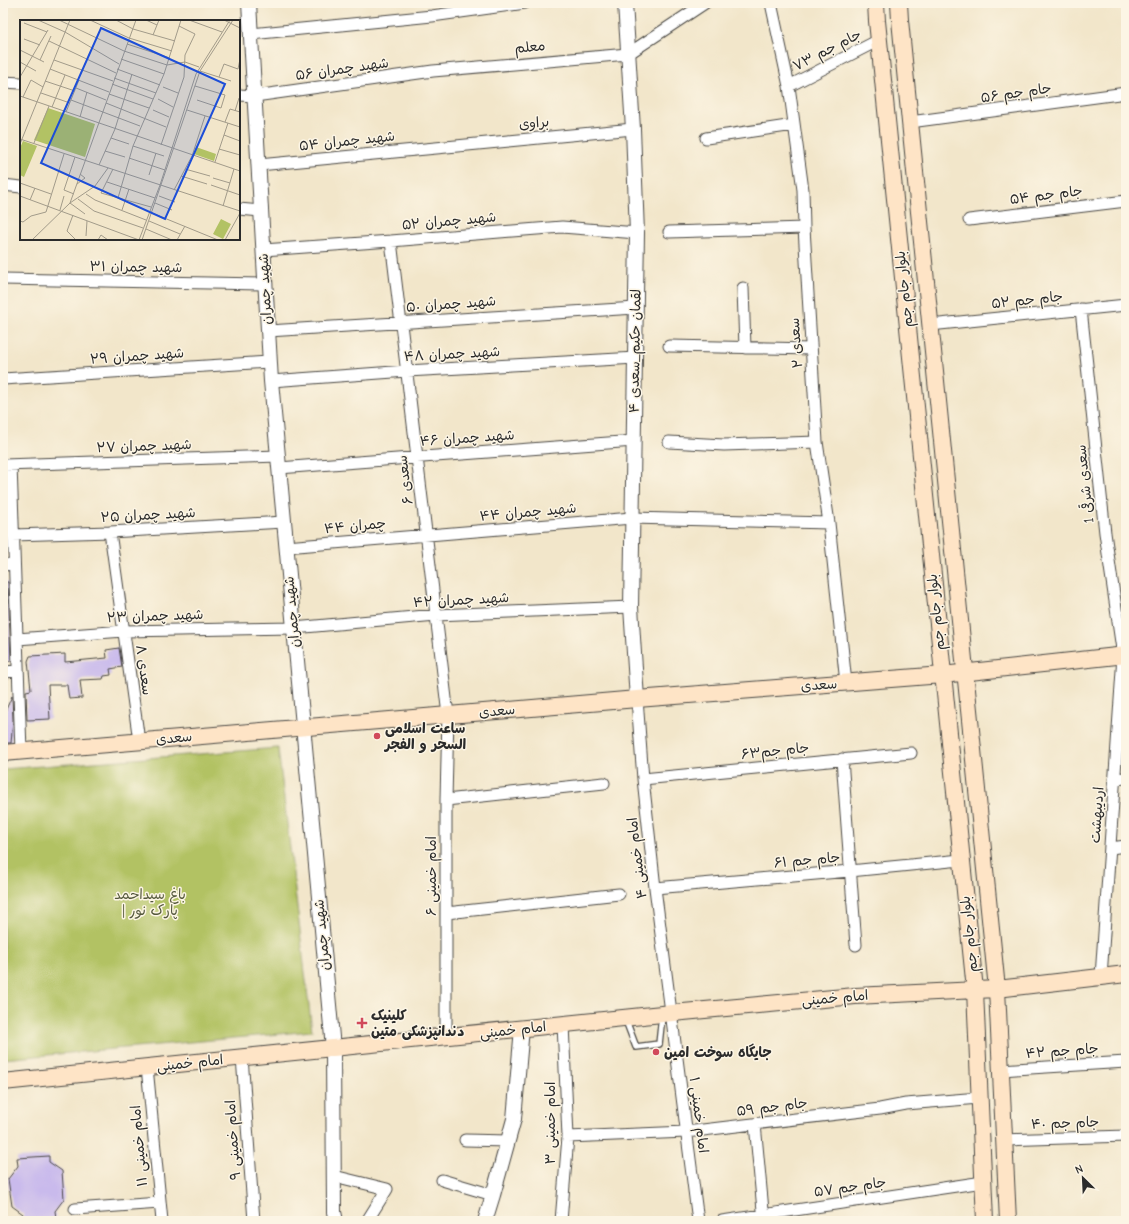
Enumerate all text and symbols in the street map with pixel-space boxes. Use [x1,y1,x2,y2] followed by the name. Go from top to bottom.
[20,20,240,240] inset map
[790,26,865,76] street label: جام جم ۷۳
[514,37,546,59] street label: معلم
[294,54,390,85] street label: شهید چمران ۵۶
[979,80,1053,108] street label: جام جم ۵۶
[518,113,550,133] street label: براوی
[298,128,396,155] street label: شهید چمران ۵۴
[1009,182,1084,210] street label: جام جم ۵۴
[401,208,497,235] street label: شهید چمران ۵۲
[892,250,918,328] street label: بلوار جام جم
[255,253,276,325] street label: شهید چمران
[90,258,182,277] street label: شهید چمران ۳۱
[990,288,1064,314] street label: جام جم ۵۲
[625,289,647,413] street label: لقمان حکیم_سعدی ۴
[405,292,497,317] street label: شهید چمران ۵۰
[786,317,806,369] street label: سعدی ۲
[403,343,501,366] street label: شهید چمران ۴۸
[89,344,185,369] street label: شهید چمران ۲۹
[419,426,515,451] street label: شهید چمران ۴۶
[96,436,192,457] street label: شهید چمران ۲۷
[1072,444,1098,524] street label: سعدی شرقی 1
[394,454,416,506] street label: سعدی ۶
[479,499,577,526] street label: شهید چمران ۴۴
[100,504,196,527] street label: شهید چمران ۲۵
[323,515,387,538] street label: چمران ۴۴
[924,573,950,651] street label: بلوار جام جم
[280,576,305,648] street label: شهید چمران
[413,589,509,612] street label: شهید چمران ۴۲
[106,606,204,627] street label: شهید چمران ۲۳
[132,644,156,696] street label: سعدی ۸
[800,675,838,695] street label: سعدی
[478,701,516,721] street label: سعدی
[383,720,467,753] place label: ساعت اسلامی السحر و الفجر
[155,728,193,748] street label: سعدی
[372,731,382,741] marker: ساعت اسلامی السحر و الفجر
[740,739,810,765] street label: جام جم۶۳
[1087,786,1107,844] street label: اردیبهشت
[624,816,652,900] street label: امام خمینی ۴
[423,836,442,916] street label: امام خمینی ۶
[773,849,841,873] street label: جام جم ۶۱
[114,886,186,920] park label: باغ سیداحمد | پارک نور
[957,895,983,973] street label: بلوار جام جم
[310,899,335,971] street label: شهید چمران
[801,987,869,1011] street label: امام خمینی
[371,1007,464,1040] place label: کلینیک دندانپزشکی متین
[356,1017,368,1029] marker: کلینیک دندانپزشکی متین
[479,1018,547,1044] street label: امام خمینی
[1025,1040,1099,1064] street label: جام جم ۴۲
[664,1043,772,1062] place label: جایگاه سوخت امین
[651,1047,661,1057] marker: جایگاه سوخت امین
[156,1051,224,1077] street label: امام خمینی
[684,1076,712,1154] street label: امام خمینی ۱
[542,1082,561,1164] street label: امام خمینی ۳
[735,1094,809,1122] street label: جام جم ۵۹
[222,1099,246,1181] street label: امام خمینی ۹
[127,1104,153,1187] street label: امام خمینی ۱۱
[1031,1113,1099,1135] street label: جام جم ۴۰
[1063,1158,1103,1198] north arrow
[1073,1162,1085,1177] text: N
[813,1174,887,1202] street label: جام جم ۵۷

